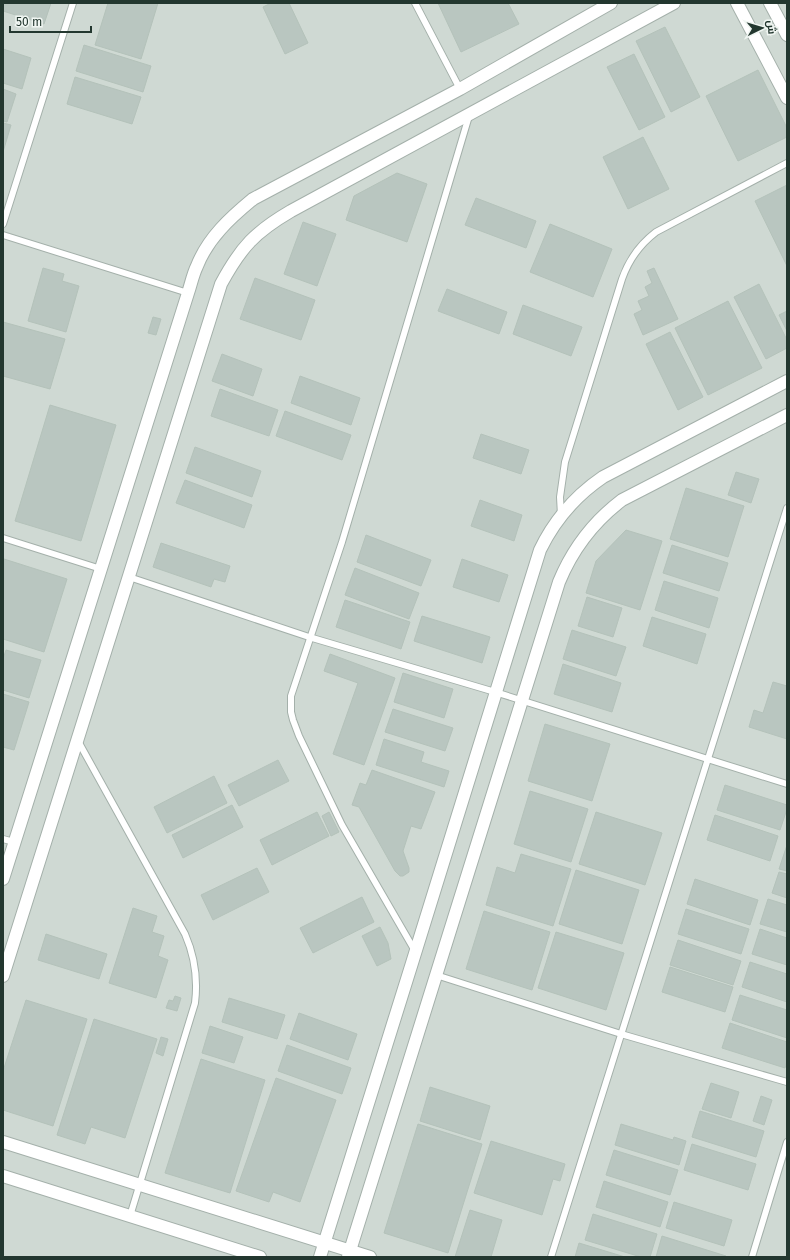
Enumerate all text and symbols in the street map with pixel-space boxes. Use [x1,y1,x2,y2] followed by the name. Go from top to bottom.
[10,8,91,34] scale bar
[742,8,782,48] north arrow
[16,15,42,29] text: 50 m
[764,20,779,35] text: ش

